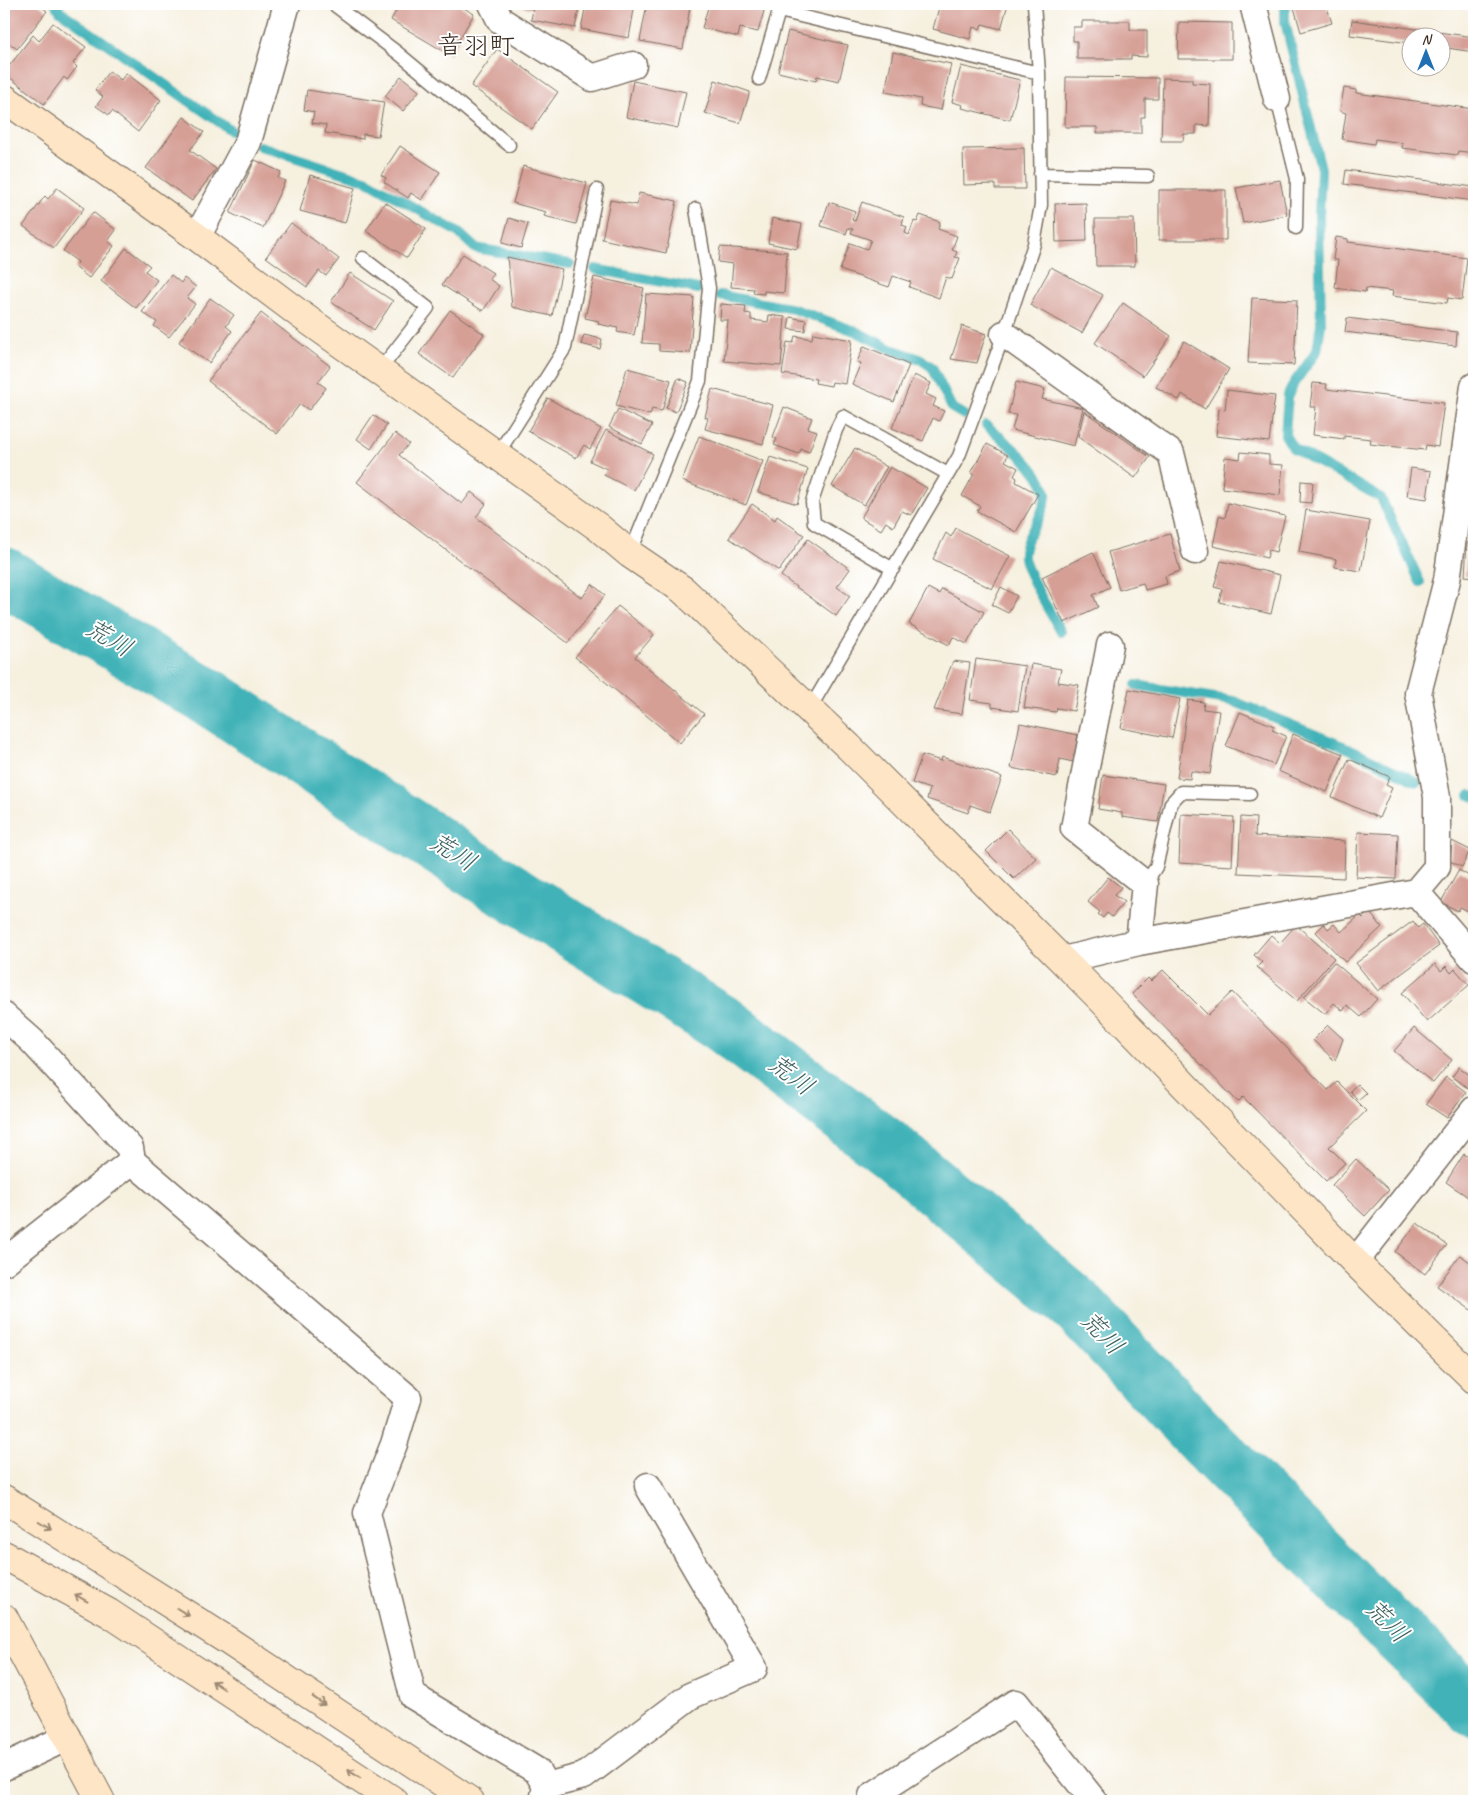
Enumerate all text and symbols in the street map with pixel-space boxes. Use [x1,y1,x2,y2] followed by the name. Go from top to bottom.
[1400,28,1450,78] north arrow
[437,29,515,62] district label: 音羽町
[1422,31,1433,48] text: N
[79,611,139,665] water label: 荒川
[423,825,483,879] water label: 荒川
[761,1047,821,1103] water label: 荒川
[1073,1304,1131,1362] water label: 荒川
[38,1520,52,1530] one-way arrow
[74,1592,89,1602] one-way arrow
[1358,1592,1416,1650] water label: 荒川
[175,1607,189,1617] one-way arrow
[211,1680,225,1690] one-way arrow
[311,1696,325,1706] one-way arrow
[347,1769,361,1779] one-way arrow

